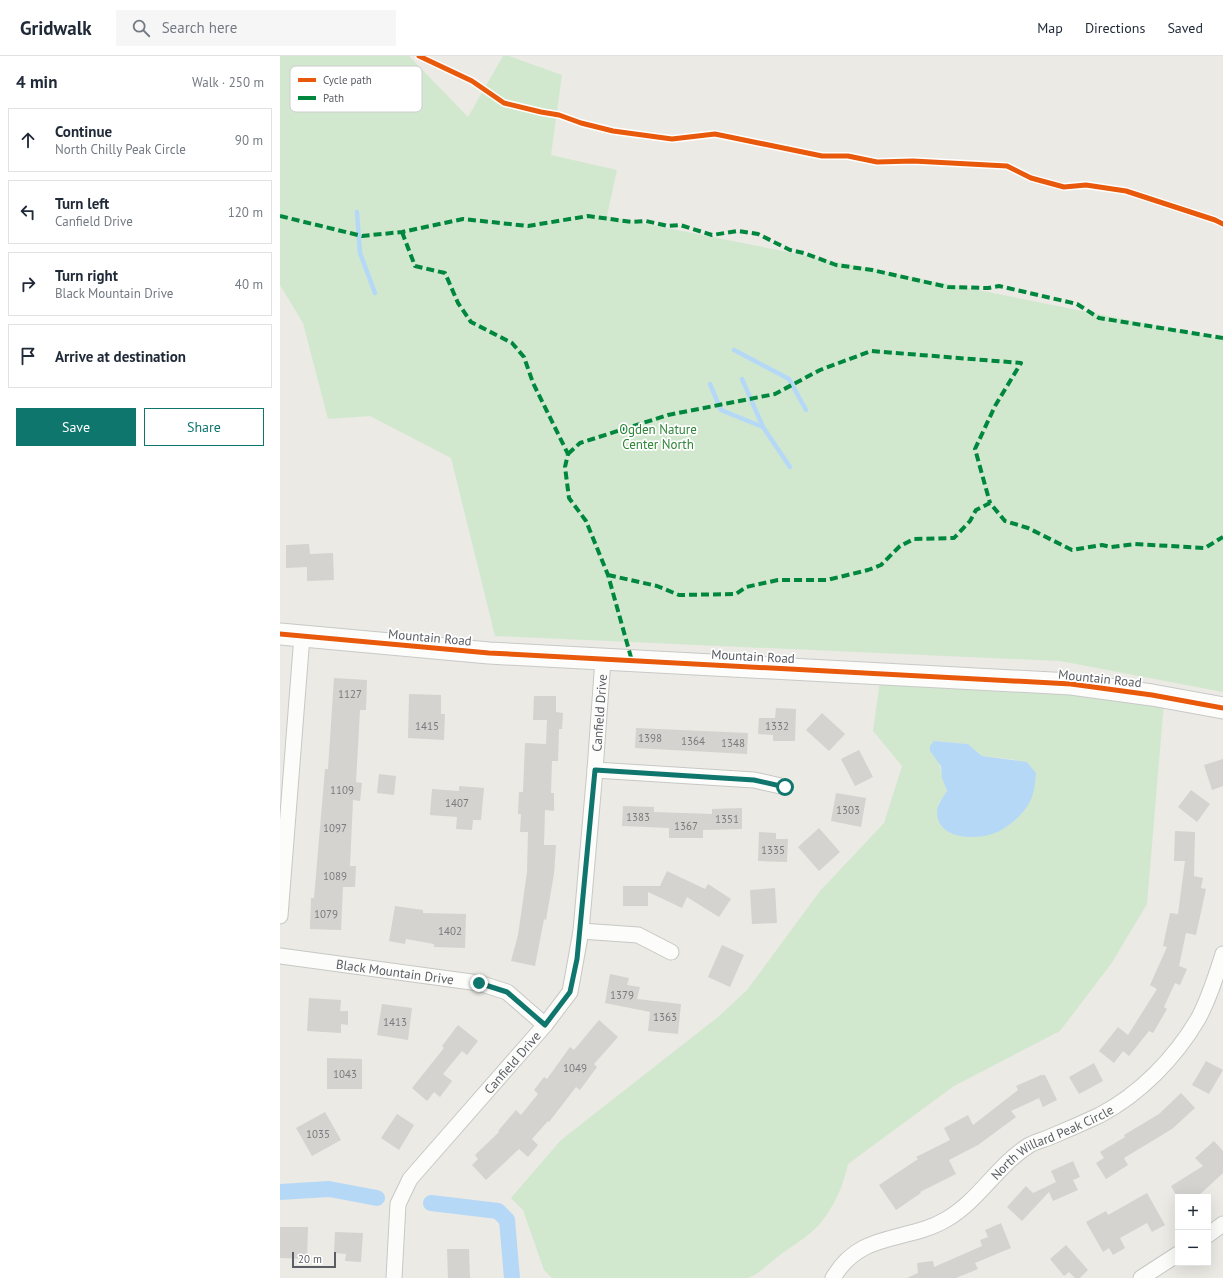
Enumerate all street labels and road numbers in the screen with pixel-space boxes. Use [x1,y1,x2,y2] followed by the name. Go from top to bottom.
[387,625,472,650] street label: Mountain Road
[711,646,795,667] street label: Mountain Road
[1057,666,1143,691] street label: Mountain Road
[588,673,611,752] street label: Canfield Drive
[335,956,455,988] street label: Black Mountain Drive
[481,1028,545,1098] street label: Canfield Drive
[987,1101,1117,1183] street label: North Willard Peak Circle

